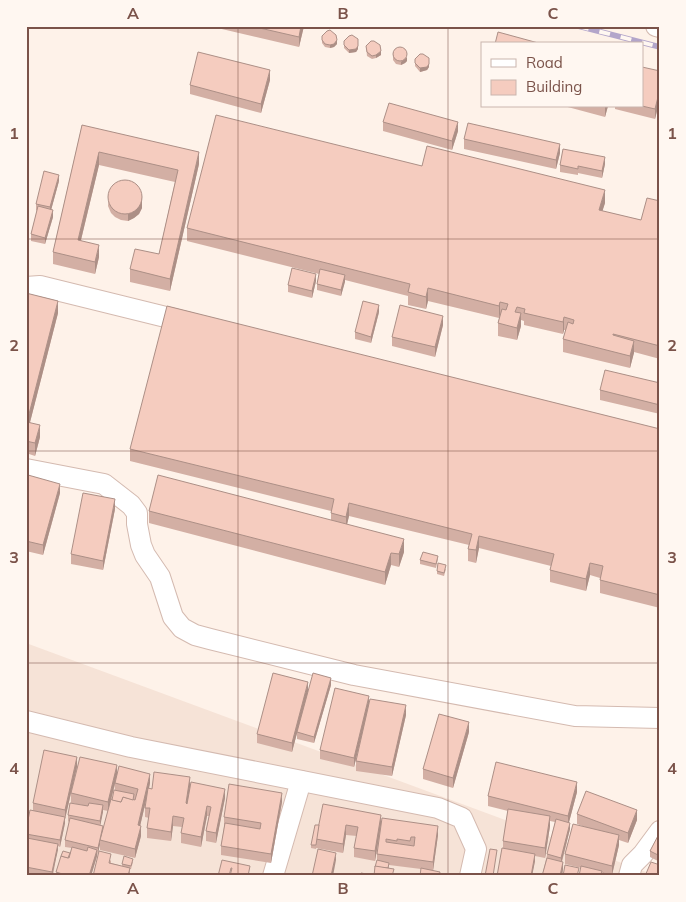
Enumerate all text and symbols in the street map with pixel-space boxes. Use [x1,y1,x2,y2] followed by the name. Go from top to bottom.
[127,3,139,23] text: A
[337,3,349,23] text: B
[548,3,559,23] text: C
[481,42,644,108] legend
[526,53,563,72] text: Road
[526,77,582,96] text: Building
[9,123,19,143] text: 1
[667,123,677,143] text: 1
[9,335,19,355] text: 2
[667,335,677,355] text: 2
[9,547,19,567] text: 3
[667,547,677,567] text: 3
[9,758,19,778] text: 4
[667,758,677,778] text: 4
[127,878,139,898] text: A
[337,878,349,898] text: B
[548,878,559,898] text: C

